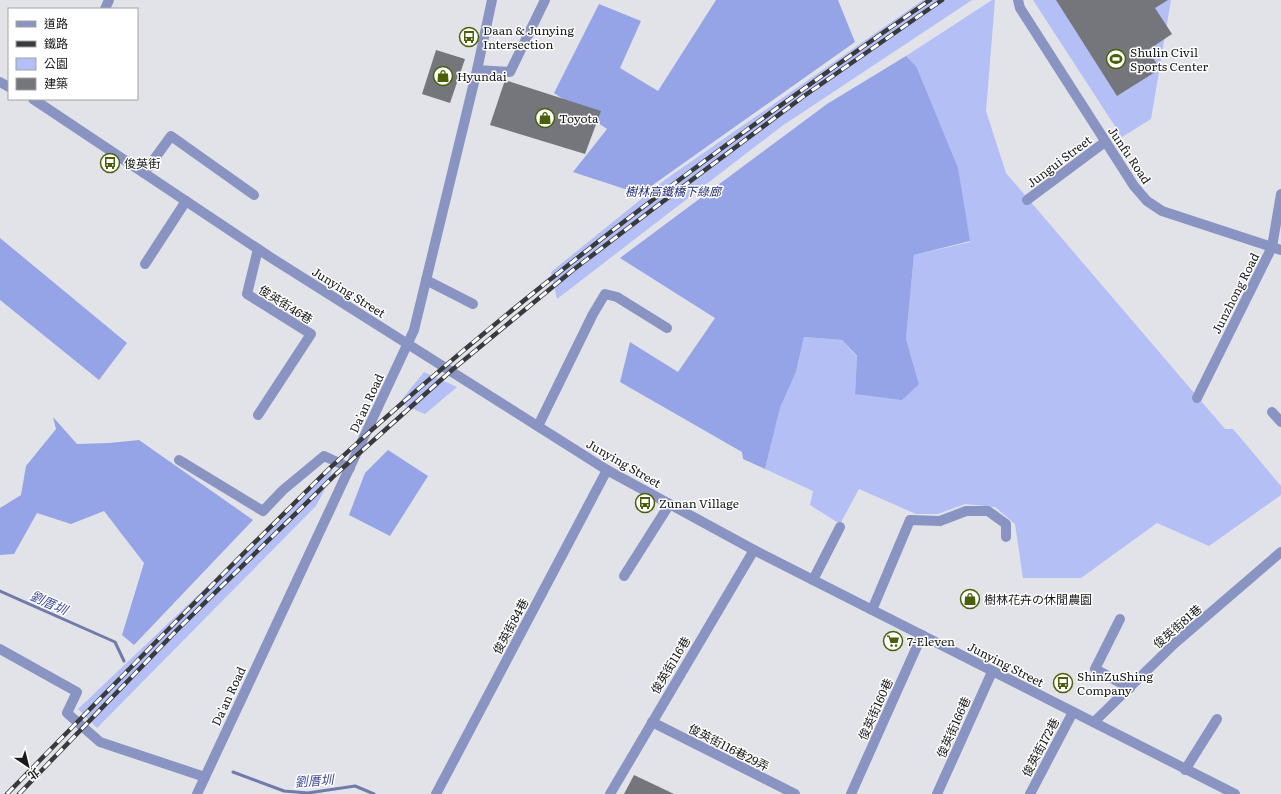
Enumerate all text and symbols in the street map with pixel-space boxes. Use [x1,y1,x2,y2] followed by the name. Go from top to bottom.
[8,8,138,100] legend
[44,14,68,32] text: 道路
[483,21,575,53] place label: Daan & Junying Intersection
[458,26,480,48] bus stop icon: Daan & Junying Intersection
[44,34,68,52] text: 鐵路
[1130,43,1209,75] place label: Shulin Civil Sports Center
[1105,48,1127,70] sports icon: Shulin Civil Sports Center
[44,54,68,72] text: 公園
[432,65,454,87] shop icon: Hyundai
[457,67,507,85] place label: Hyundai
[44,74,68,92] text: 建築
[534,107,556,129] shop icon: Toyota
[559,109,599,127] place label: Toyota
[1104,123,1156,188] street label: Junfu Road
[1023,131,1095,191] street label: Jungui Street
[99,152,121,174] bus stop icon: 俊英街
[124,154,160,172] place label: 俊英街
[625,182,723,200] park label: 樹林高鐵橋下綠廊
[1207,249,1263,337] street label: Junzhong Road
[309,262,389,322] street label: Junying Street
[255,280,317,328] street label: 俊英街46巷
[344,370,388,436] street label: Da'an Road
[583,434,665,492] street label: Junying Street
[634,492,656,514] bus stop icon: Zunan Village
[659,494,739,512] place label: Zunan Village
[27,585,72,619] water label: 劉厝圳
[959,588,981,610] shop icon: 樹林花卉の休閒農園
[984,590,1092,608] place label: 樹林花卉の休閒農園
[488,595,532,657] street label: 俊英街84巷
[1149,600,1205,652] street label: 俊英街81巷
[882,630,904,652] supermarket icon: 7-Eleven
[907,632,955,650] place label: 7-Eleven
[646,633,694,697] street label: 俊英街116巷
[965,637,1047,691] street label: Junying Street
[206,663,250,729] street label: Da'an Road
[1077,667,1153,699] place label: ShinZuShing Company
[1052,672,1074,694] bus stop icon: ShinZuShing Company
[853,675,897,743] street label: 俊英街160巷
[931,693,975,761] street label: 俊英街166巷
[1017,714,1063,780] street label: 俊英街172巷
[685,719,773,775] street label: 俊英街116巷29弄
[8,746,48,786] north arrow
[25,765,43,785] text: 北
[294,769,336,791] water label: 劉厝圳

